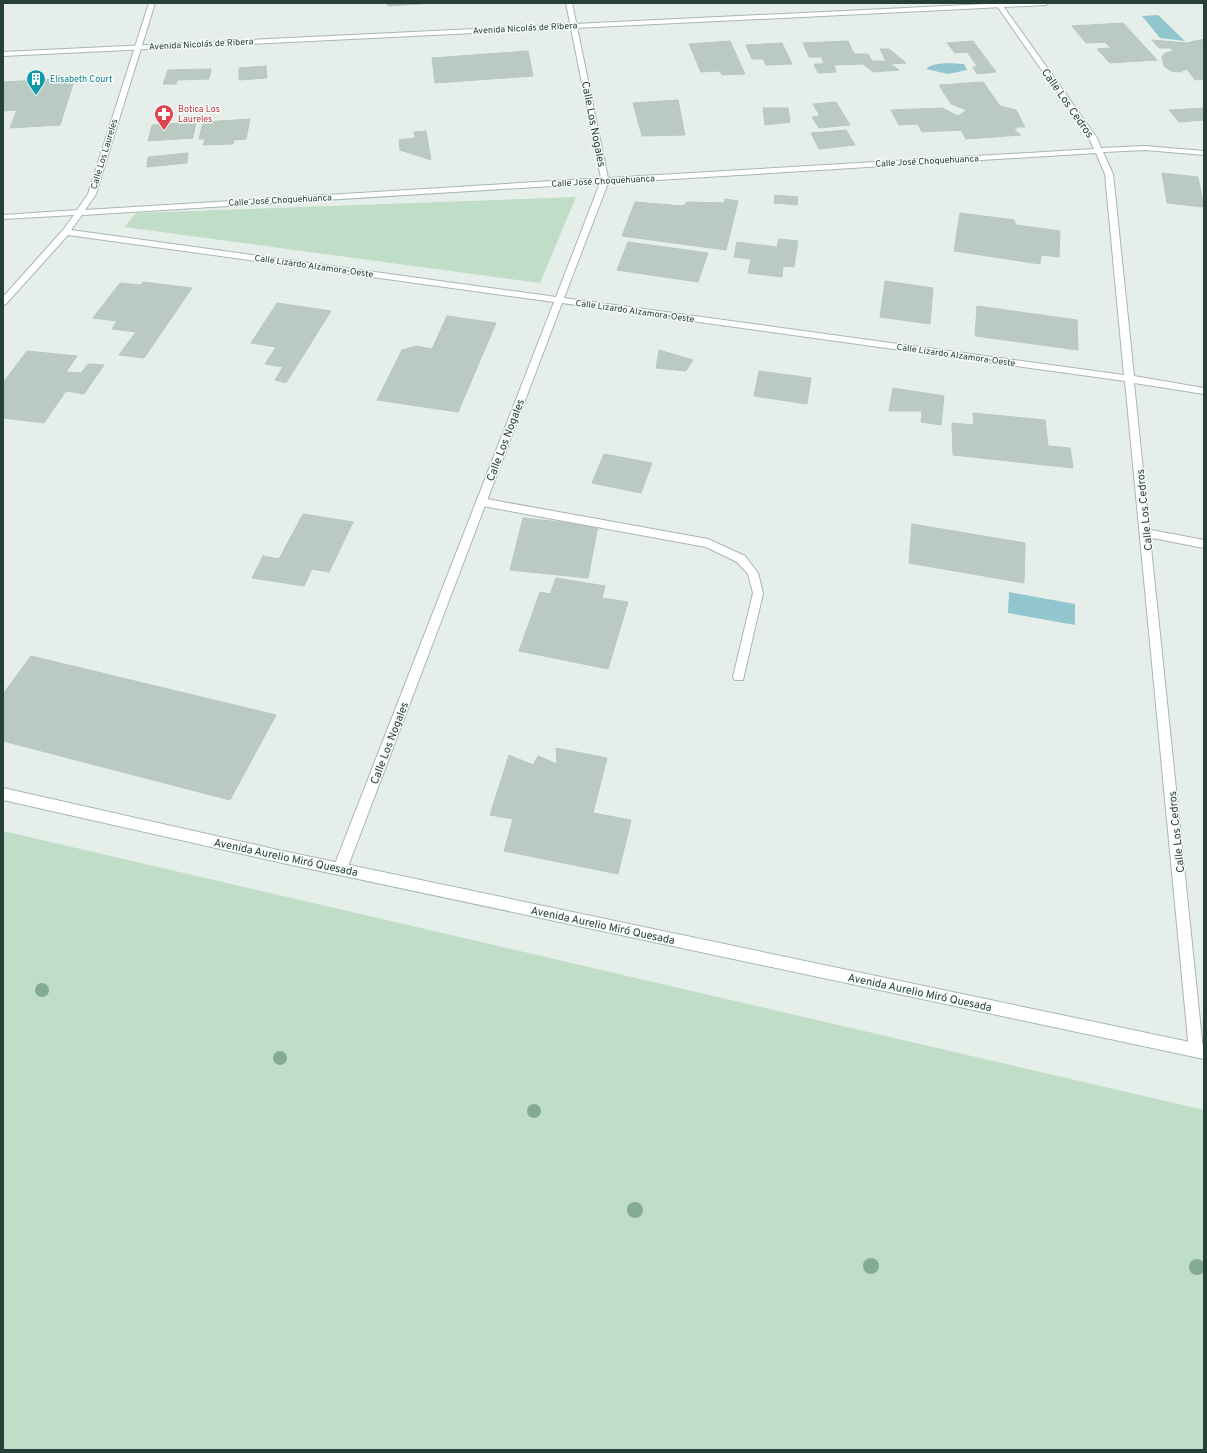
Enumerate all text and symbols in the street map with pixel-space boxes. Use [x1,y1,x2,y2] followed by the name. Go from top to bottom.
[473,20,578,37] street label: Avenida Nicolás de Ribera
[149,36,254,53] street label: Avenida Nicolás de Ribera
[1038,66,1096,141] street label: Calle Los Cedros
[25,68,47,96] building icon: Elisabeth Court
[50,74,112,85] place label: Elisabeth Court
[578,80,608,168] street label: Calle Los Nogales
[153,103,175,131] pharmacy icon: Botica Los Laureles
[178,104,220,125] place label: Botica Los Laureles
[89,118,120,191] street label: Calle Los Laureles
[875,153,979,170] street label: Calle José Choquehuanca
[551,173,655,190] street label: Calle José Choquehuanca
[228,192,332,209] street label: Calle José Choquehuanca
[254,253,374,280] street label: Calle Lizardo Alzamora-Oeste
[575,298,695,325] street label: Calle Lizardo Alzamora-Oeste
[896,342,1016,369] street label: Calle Lizardo Alzamora-Oeste
[484,397,528,484] street label: Calle Los Nogales
[1134,469,1156,551] street label: Calle Los Cedros
[368,700,412,787] street label: Calle Los Nogales
[1166,791,1188,873] street label: Calle Los Cedros
[212,836,359,880] street label: Avenida Aurelio Miró Quesada
[529,904,676,948] street label: Avenida Aurelio Miró Quesada
[846,971,993,1015] street label: Avenida Aurelio Miró Quesada

